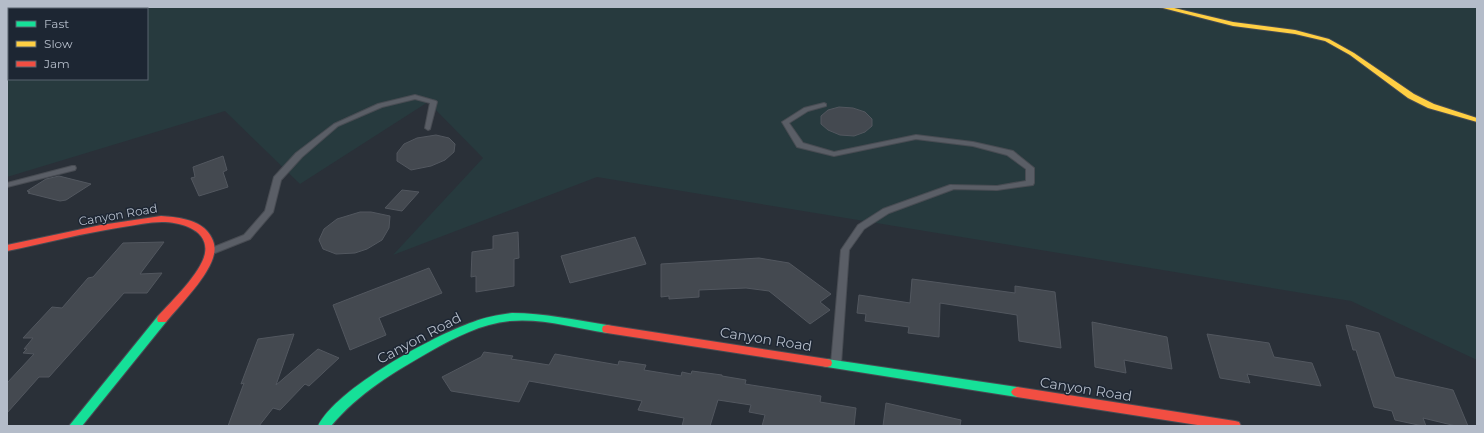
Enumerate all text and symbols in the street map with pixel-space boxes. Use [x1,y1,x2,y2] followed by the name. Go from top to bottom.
[8,8,148,80] legend
[44,16,69,31] text: Fast
[44,36,73,51] text: Slow
[43,56,70,71] text: Jam
[77,200,159,229] street label: Canyon Road
[374,308,464,368] street label: Canyon Road
[719,323,813,355] street label: Canyon Road
[1039,373,1133,405] street label: Canyon Road

